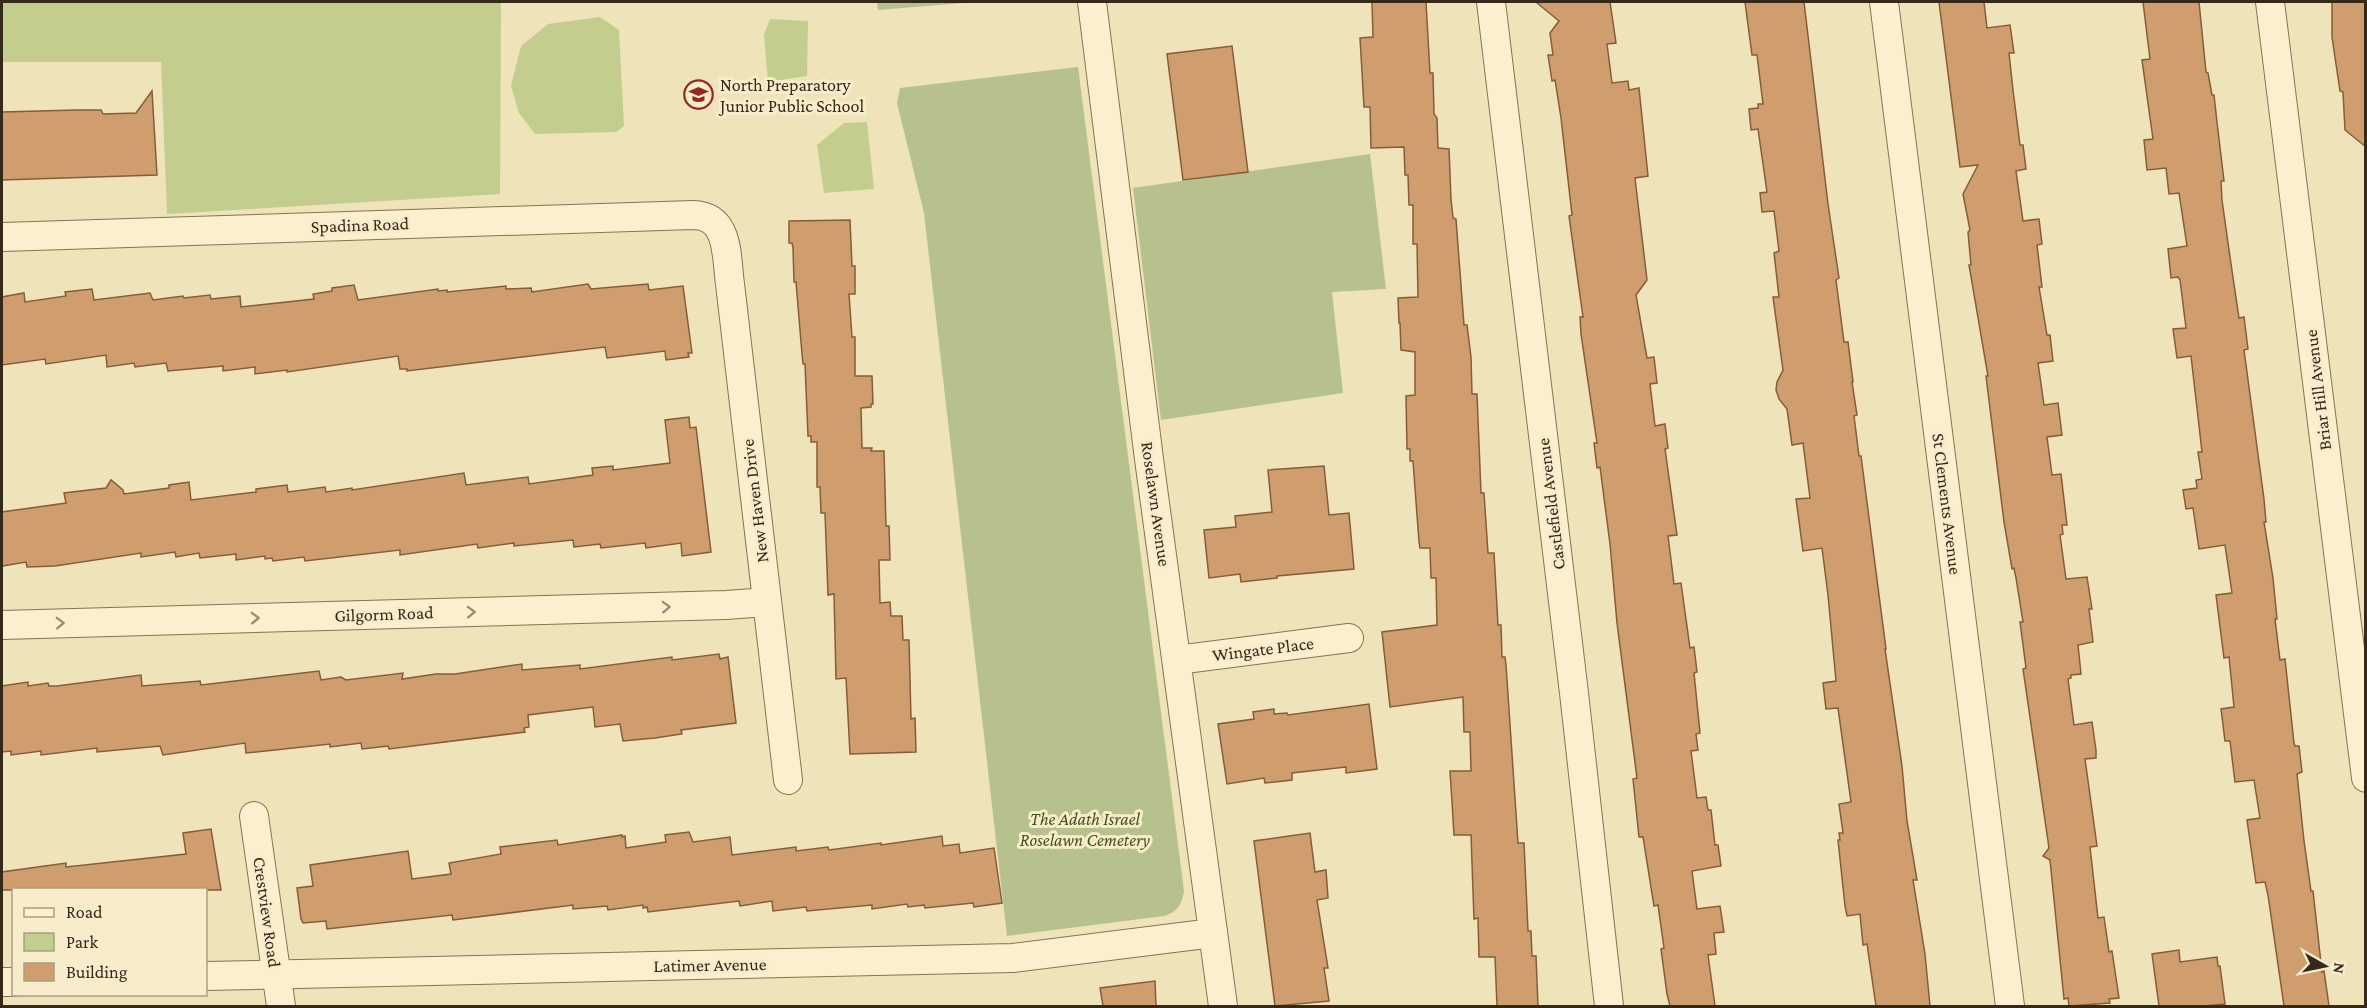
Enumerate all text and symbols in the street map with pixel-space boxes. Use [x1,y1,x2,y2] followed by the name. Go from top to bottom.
[718,75,864,116] place label: North Preparatory Junior Public School
[683,79,715,111] school or university icon: North Preparatory Junior Public School
[311,213,410,237] street label: Spadina Road
[2301,328,2335,451] street label: Briar Hill Avenue
[1928,432,1966,576] street label: St Clements Avenue
[1533,437,1569,571] street label: Castlefield Avenue
[737,438,773,564] street label: New Haven Drive
[1137,440,1175,568] street label: Roselawn Avenue
[661,600,670,613] one-way arrow
[334,602,434,626] street label: Gilgorm Road
[466,606,475,618] one-way arrow
[250,612,259,624] one-way arrow
[55,617,64,630] one-way arrow
[1211,633,1315,665] street label: Wingate Place
[1020,809,1151,850] park label: The Adath Israel Roselawn Cemetery
[249,855,285,969] street label: Crestview Road
[12,888,207,996] legend
[66,902,103,922] text: Road
[66,932,98,952] text: Park
[2295,936,2355,996] north arrow
[653,954,767,976] street label: Latimer Avenue
[66,962,128,982] text: Building
[2330,962,2349,975] text: N

